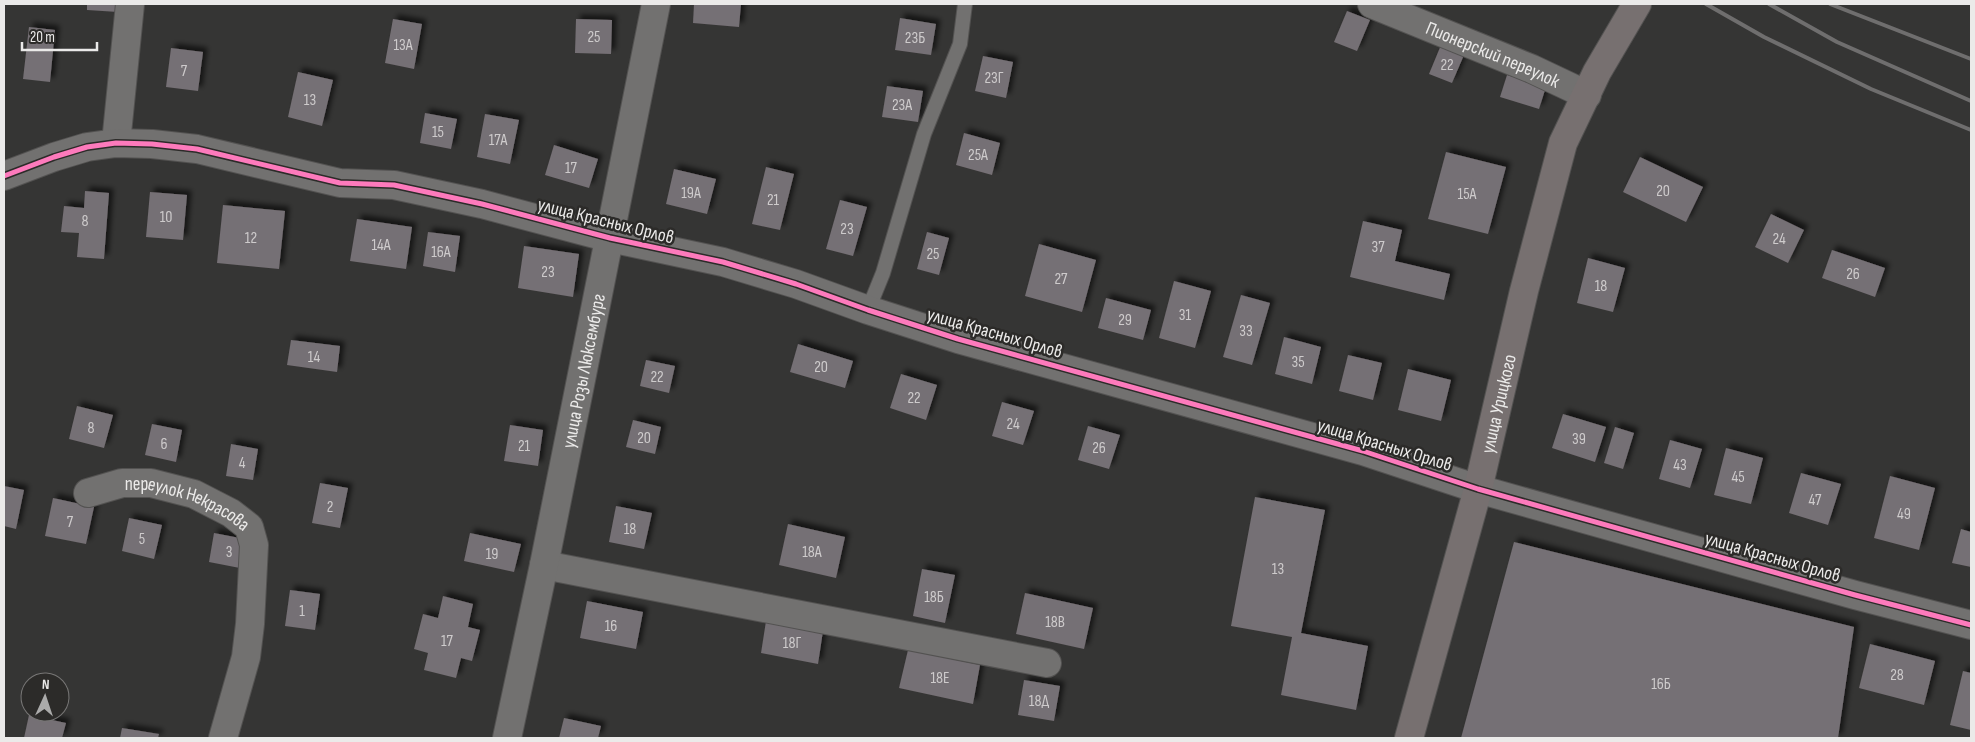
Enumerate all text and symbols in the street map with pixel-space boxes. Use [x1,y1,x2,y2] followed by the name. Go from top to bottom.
[1422,17,1564,94] street label: Пионерский переулок
[22,20,98,52] scale bar
[30,28,55,47] text: 20 m
[587,28,601,47] house number: 25
[905,29,925,48] house number: 23Б
[393,36,413,55] house number: 13А
[1440,56,1454,75] house number: 22
[181,62,188,81] house number: 7
[984,69,1004,88] house number: 23Г
[304,91,316,110] house number: 13
[892,96,912,115] house number: 23А
[432,123,444,142] house number: 15
[489,131,507,150] house number: 17А
[968,146,988,165] house number: 25А
[565,159,578,178] house number: 17
[1656,182,1670,201] house number: 20
[681,184,701,203] house number: 19А
[1458,185,1477,204] house number: 15А
[767,191,780,210] house number: 21
[535,193,676,250] street label: улица Красных Орлов
[160,208,172,227] house number: 10
[81,212,89,231] house number: 8
[840,220,854,239] house number: 23
[245,229,257,248] house number: 12
[1772,230,1786,249] house number: 24
[371,236,391,255] house number: 14А
[1371,238,1385,257] house number: 37
[431,243,451,262] house number: 16А
[926,245,940,264] house number: 25
[541,263,555,282] house number: 23
[1846,265,1860,284] house number: 26
[1054,270,1068,289] house number: 27
[1595,277,1607,296] house number: 18
[558,292,611,450] street label: улица Розы Люксембург
[924,303,1065,364] street label: улица Красных Орлов
[1179,306,1192,325] house number: 31
[1118,311,1132,330] house number: 29
[1239,322,1253,341] house number: 33
[308,348,320,367] house number: 14
[1477,352,1522,456] street label: улица Урицкого
[1291,353,1305,372] house number: 35
[814,358,828,377] house number: 20
[650,368,664,387] house number: 22
[907,389,921,408] house number: 22
[1314,414,1455,477] street label: улица Красных Орлов
[1006,415,1020,434] house number: 24
[87,419,95,438] house number: 8
[637,429,651,448] house number: 20
[1572,430,1586,449] house number: 39
[160,435,168,454] house number: 6
[518,437,531,456] house number: 21
[1092,439,1106,458] house number: 26
[239,454,246,473] house number: 4
[1673,456,1687,475] house number: 43
[1731,468,1745,487] house number: 45
[125,473,254,536] street label: переулок Некрасова
[1809,491,1822,510] house number: 47
[327,498,333,517] house number: 2
[1897,505,1911,524] house number: 49
[67,513,74,532] house number: 7
[624,520,636,539] house number: 18
[1702,527,1843,588] street label: улица Красных Орлов
[139,530,145,549] house number: 5
[226,543,232,562] house number: 3
[802,543,822,562] house number: 18А
[486,545,498,564] house number: 19
[1272,560,1284,579] house number: 13
[924,588,944,607] house number: 18Б
[299,602,305,621] house number: 1
[1045,613,1065,632] house number: 18В
[605,617,617,636] house number: 16
[441,632,454,651] house number: 17
[783,634,801,653] house number: 18Г
[1890,666,1904,685] house number: 28
[930,669,950,688] house number: 18Е
[20,672,70,722] north arrow
[1651,675,1671,694] house number: 16Б
[41,676,50,693] text: N
[1029,692,1050,711] house number: 18Д

